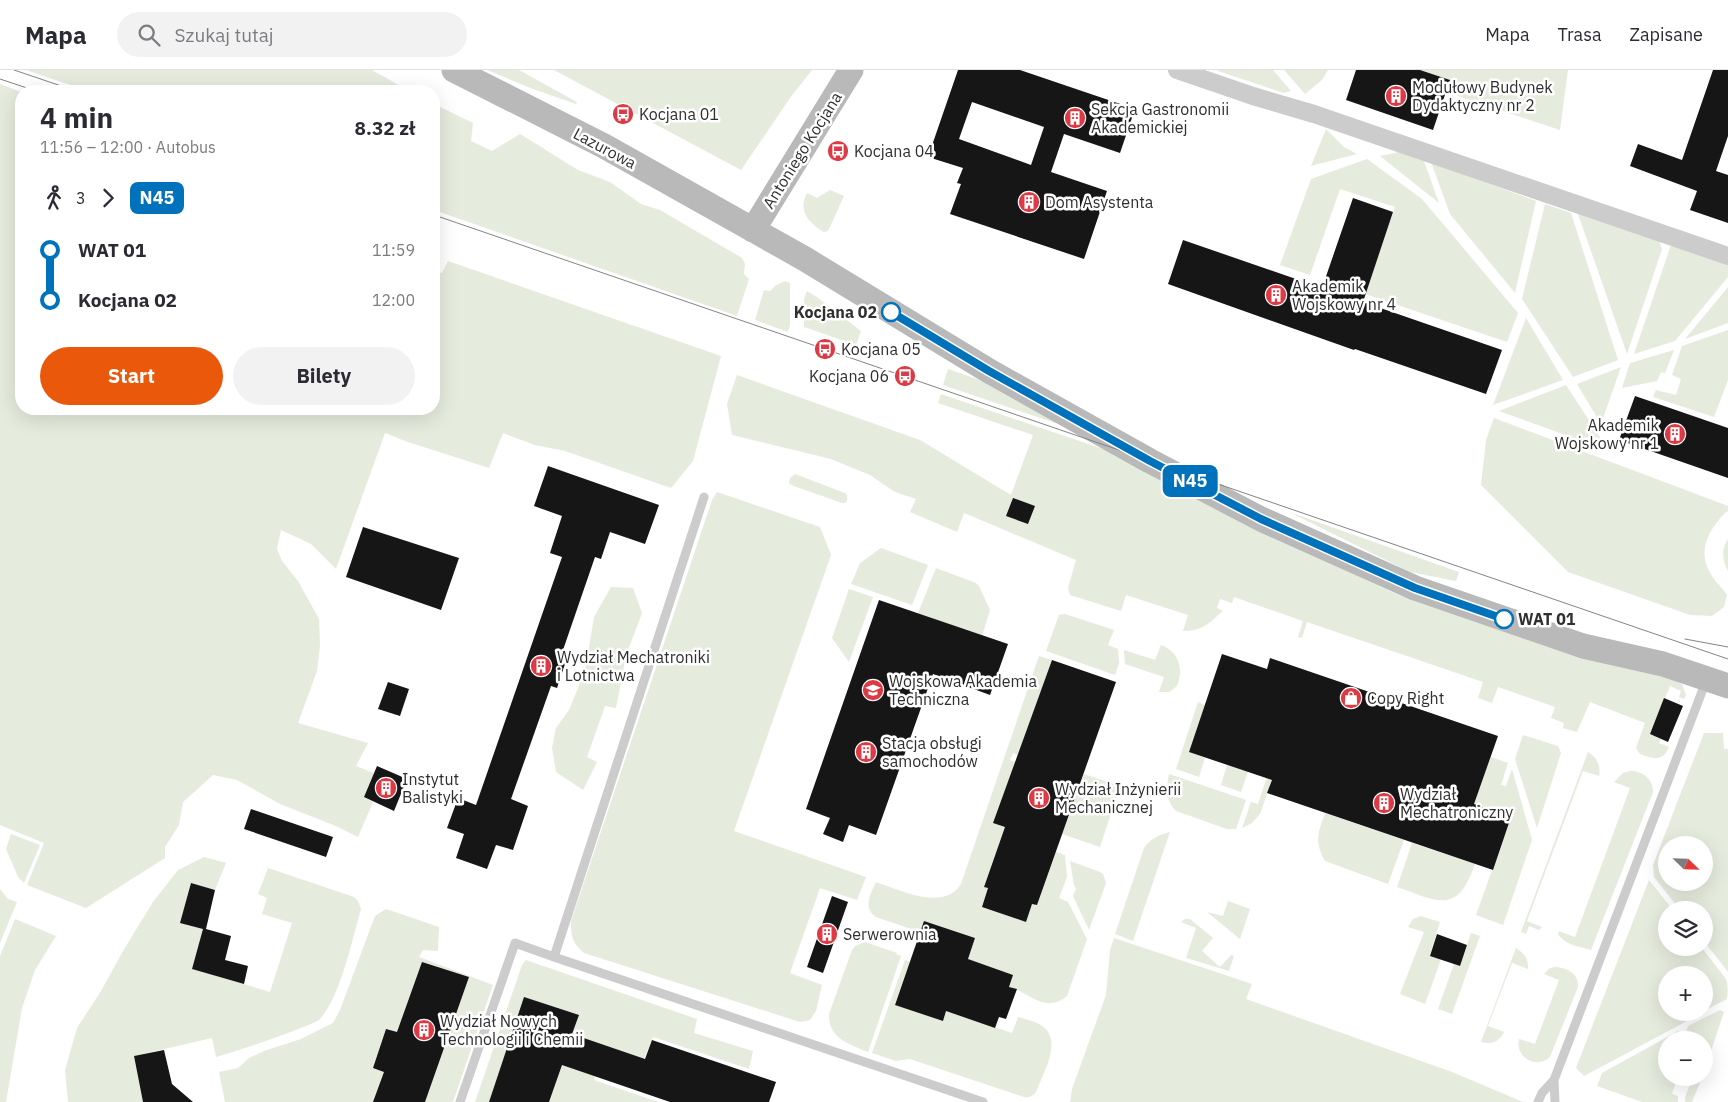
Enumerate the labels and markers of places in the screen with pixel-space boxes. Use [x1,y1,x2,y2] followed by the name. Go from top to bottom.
[1412,77,1553,115] place label: Modułowy Budynek Dydaktyczny nr 2
[1384,84,1408,108] building icon: Modułowy Budynek Dydaktyczny nr 2
[1091,99,1229,137] place label: Sekcja Gastronomii Akademickiej
[611,102,635,126] bus stop icon: Kocjana 01
[639,104,719,124] place label: Kocjana 01
[1063,106,1087,130] building icon: Sekcja Gastronomii Akademickiej
[826,139,850,163] bus stop icon: Kocjana 04
[854,141,934,161] place label: Kocjana 04
[1017,190,1041,214] building icon: Dom Asystenta
[1045,192,1154,212] place label: Dom Asystenta
[1292,276,1396,314] place label: Akademik Wojskowy nr 4
[1264,283,1288,307] building icon: Akademik Wojskowy nr 4
[794,302,877,322] place label: Kocjana 02
[881,302,901,322] marker: Kocjana 02
[813,337,837,361] bus stop icon: Kocjana 05
[841,339,921,359] place label: Kocjana 05
[893,364,917,388] bus stop icon: Kocjana 06
[809,366,889,386] place label: Kocjana 06
[1555,415,1660,453] place label: Akademik Wojskowy nr 1
[1663,422,1687,446] building icon: Akademik Wojskowy nr 1
[1494,609,1514,629] marker: WAT 01
[1518,609,1576,629] place label: WAT 01
[557,647,710,685] place label: Wydział Mechatroniki i Lotnictwa
[529,654,553,678] building icon: Wydział Mechatroniki i Lotnictwa
[889,671,1037,709] place label: Wojskowa Akademia Techniczna
[861,678,885,702] school or university icon: Wojskowa Akademia Techniczna
[1339,686,1363,710] shop icon: Copy Right
[1367,688,1444,708] place label: Copy Right
[882,733,982,771] place label: Stacja obsługi samochodów
[854,740,878,764] building icon: Stacja obsługi samochodów
[402,769,463,807] place label: Instytut Balistyki
[374,776,398,800] building icon: Instytut Balistyki
[1055,779,1181,817] place label: Wydział Inżynierii Mechanicznej
[1400,784,1513,822] place label: Wydział Mechatroniczny
[1027,786,1051,810] building icon: Wydział Inżynierii Mechanicznej
[1372,791,1396,815] building icon: Wydział Mechatroniczny
[815,922,839,946] building icon: Serwerownia
[843,924,937,944] place label: Serwerownia
[440,1011,583,1049] place label: Wydział Nowych Technologii i Chemii
[412,1018,436,1042] building icon: Wydział Nowych Technologii i Chemii

